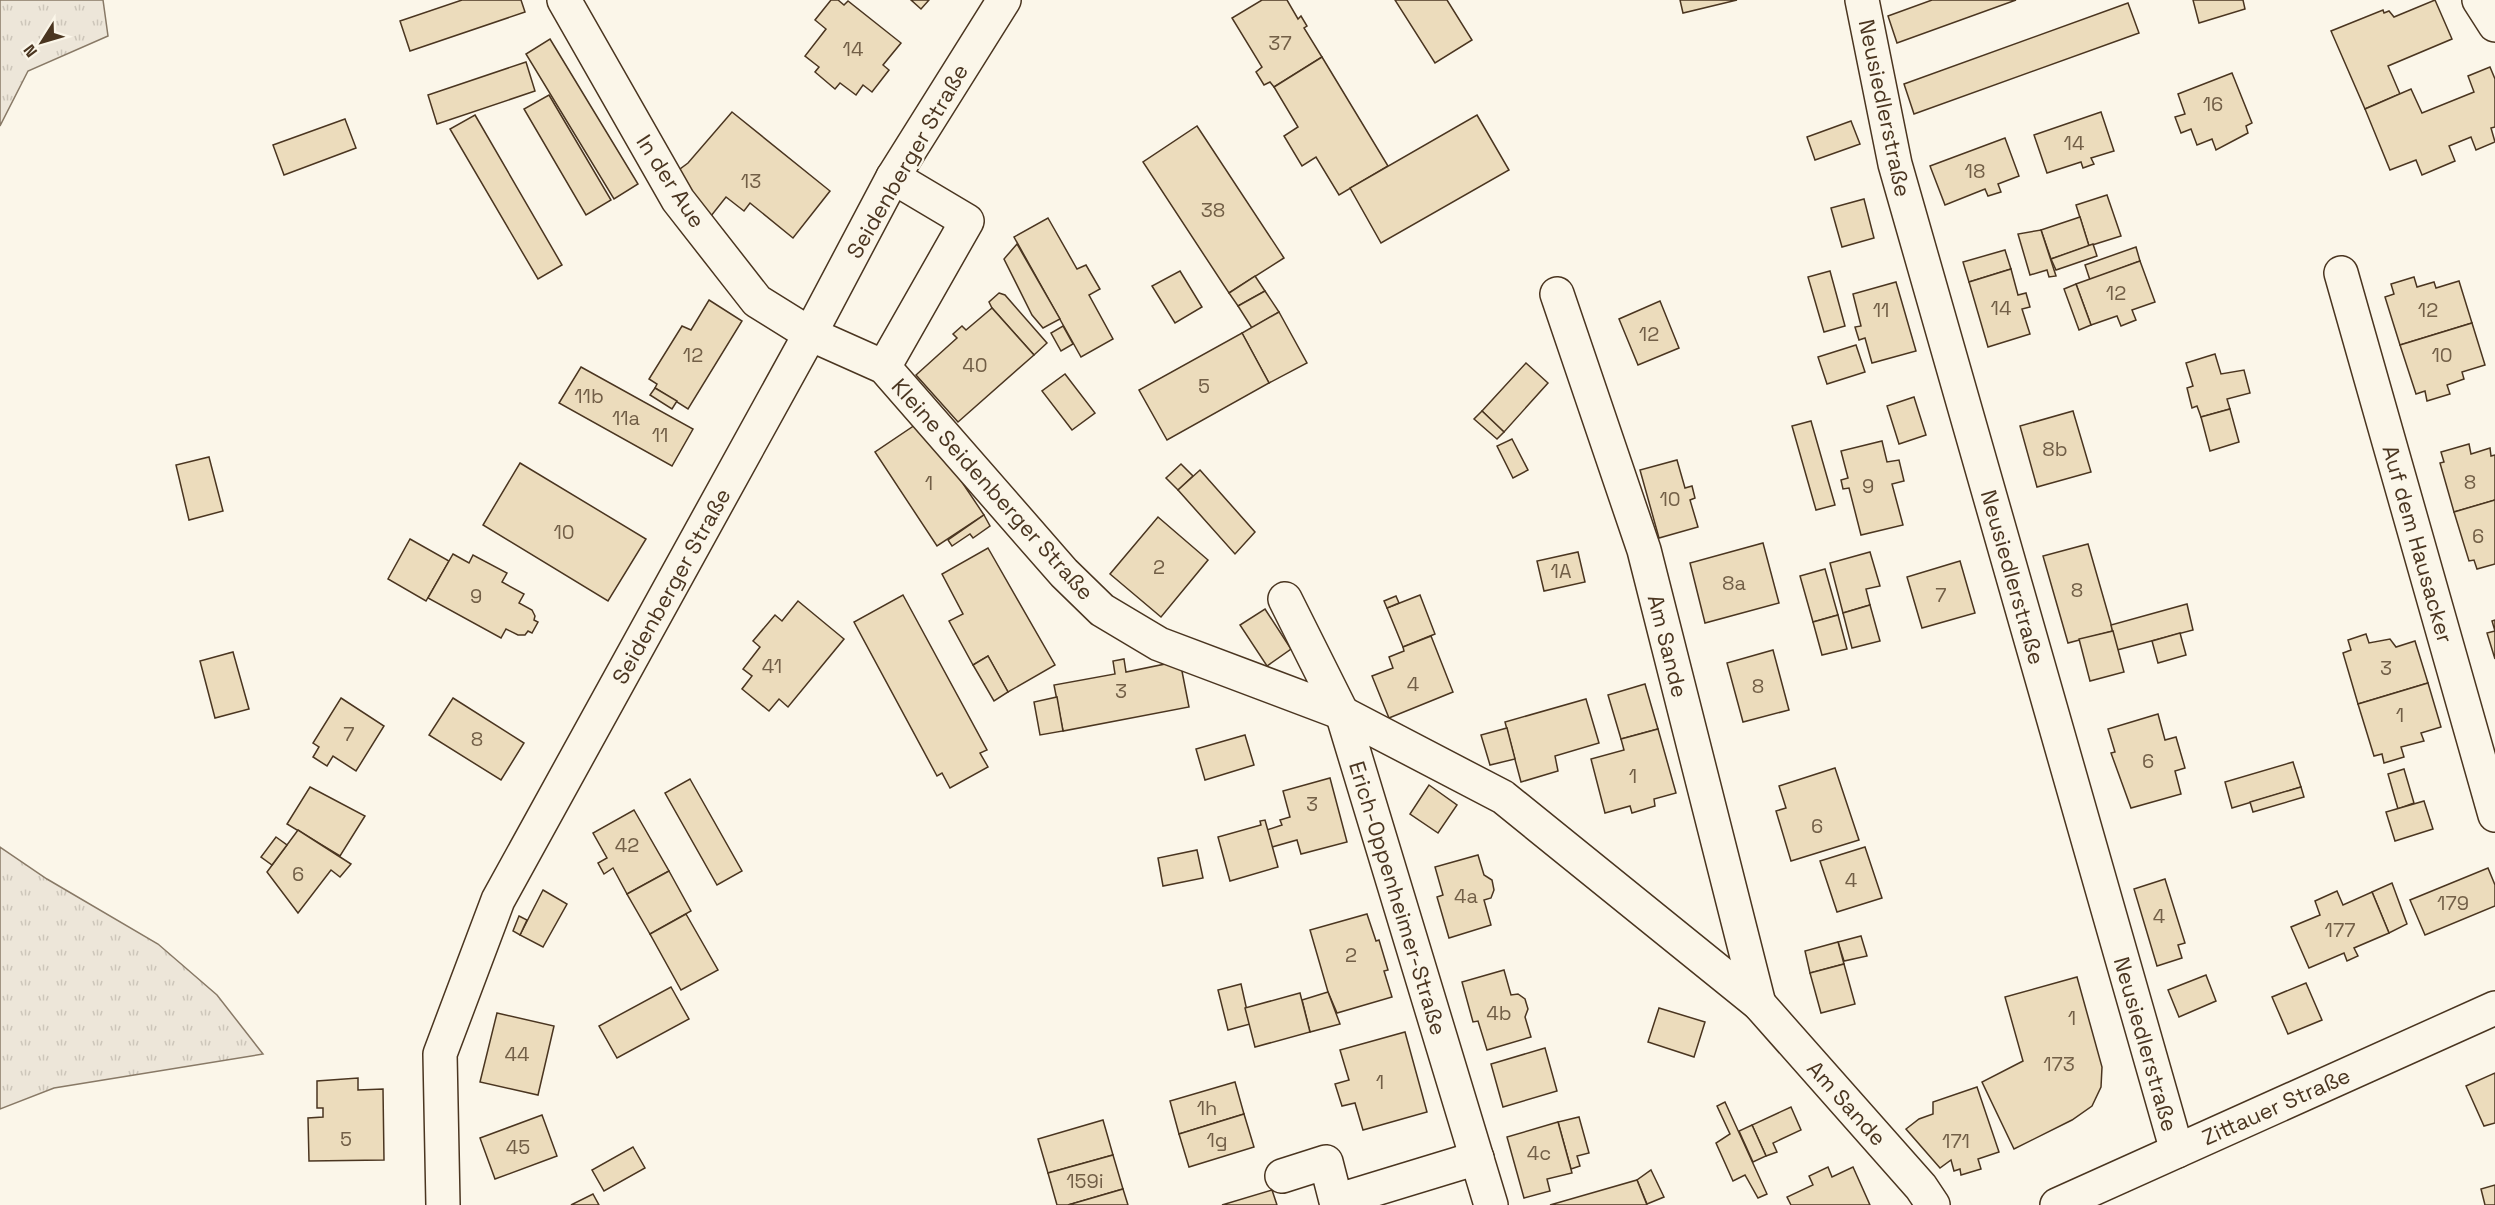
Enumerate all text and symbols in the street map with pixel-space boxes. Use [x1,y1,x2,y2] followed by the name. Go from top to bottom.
[12,12,72,72] north arrow
[1853,17,1917,199] street label: Neusiedlerstraße
[1268,30,1292,56] house number: 37
[843,36,863,62] house number: 14
[19,40,42,61] text: N
[840,59,974,263] street label: Seidenberger Straße
[2203,91,2223,117] house number: 16
[630,129,712,233] street label: In der Aue
[2064,130,2084,156] house number: 14
[1965,158,1985,184] house number: 18
[741,168,761,194] house number: 13
[1201,197,1225,223] house number: 38
[2106,280,2126,306] house number: 12
[1991,295,2011,321] house number: 14
[1873,297,1889,323] house number: 11
[2418,297,2438,323] house number: 12
[1639,321,1659,347] house number: 12
[683,342,703,368] house number: 12
[2431,342,2453,368] house number: 10
[962,352,988,378] house number: 40
[886,372,1100,606] street label: Kleine Seidenberger Straße
[1198,373,1210,399] house number: 5
[574,383,604,409] house number: 11b
[612,405,640,431] house number: 11a
[652,422,668,448] house number: 11
[2042,436,2068,462] house number: 8b
[2376,442,2460,646] street label: Auf dem Hausacker
[2464,469,2476,495] house number: 8
[925,470,933,496] house number: 1
[1862,473,1874,499] house number: 9
[605,483,737,689] street label: Seidenberger Straße
[1659,486,1681,512] house number: 10
[1975,486,2051,668] street label: Neusiedlerstraße
[553,519,575,545] house number: 10
[2472,523,2484,549] house number: 6
[1153,554,1165,580] house number: 2
[1551,558,1572,584] house number: 1A
[1722,570,1746,596] house number: 8a
[2071,577,2083,603] house number: 8
[1935,582,1947,608] house number: 7
[470,583,482,609] house number: 9
[1642,592,1694,700] street label: Am Sande
[762,653,782,679] house number: 41
[2380,655,2392,681] house number: 3
[1407,671,1419,697] house number: 4
[1752,673,1764,699] house number: 8
[1115,678,1127,704] house number: 3
[2396,702,2404,728] house number: 1
[343,721,355,747] house number: 7
[471,726,483,752] house number: 8
[2142,748,2154,774] house number: 6
[1343,758,1453,1038] street label: Erich-Oppenheimer-Straße
[1629,763,1637,789] house number: 1
[1306,791,1318,817] house number: 3
[1811,813,1823,839] house number: 6
[615,832,639,858] house number: 42
[292,861,304,887] house number: 6
[1845,867,1857,893] house number: 4
[1454,883,1478,909] house number: 4a
[2437,890,2469,916] house number: 179
[2153,903,2165,929] house number: 4
[2325,917,2355,943] house number: 177
[1345,942,1357,968] house number: 2
[2108,953,2184,1135] street label: Neusiedlerstraße
[1486,1000,1512,1026] house number: 4b
[2068,1005,2076,1031] house number: 1
[505,1041,530,1067] house number: 44
[2043,1051,2075,1077] house number: 173
[1801,1055,1893,1151] street label: Am Sande
[2198,1061,2354,1151] street label: Zittauer Straße
[1376,1069,1384,1095] house number: 1
[1197,1095,1217,1121] house number: 1h
[340,1126,352,1152] house number: 5
[1206,1127,1228,1153] house number: 1g
[1942,1128,1970,1154] house number: 171
[506,1134,530,1160] house number: 45
[1527,1140,1551,1166] house number: 4c
[1066,1168,1104,1194] house number: 159i

